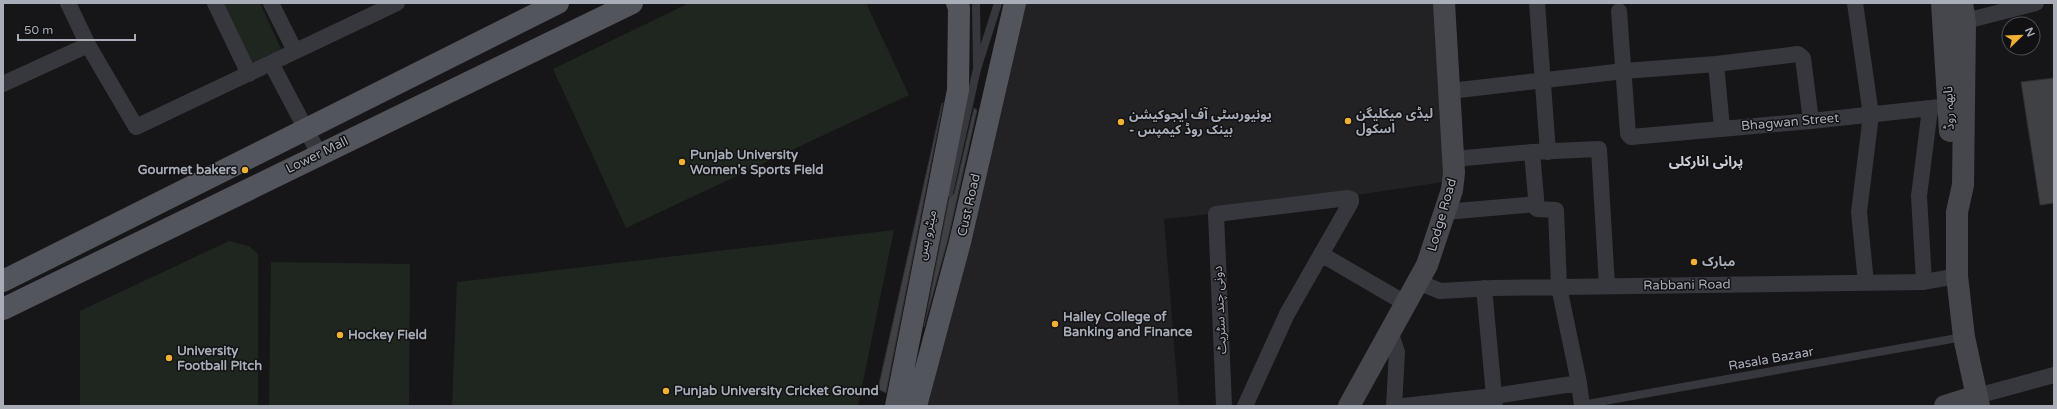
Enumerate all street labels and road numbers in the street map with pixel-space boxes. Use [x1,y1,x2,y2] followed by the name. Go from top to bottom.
[1940,86,1958,130] street label: نابھہ روڈ
[1740,110,1840,134] street label: Bhagwan Street
[283,133,351,177] street label: Lower Mall
[954,172,984,238] street label: Cust Road
[1424,177,1460,253] street label: Lodge Road
[913,208,941,262] street label: میٹرو بس
[1210,265,1231,355] street label: دونی چند سٹریٹ
[1643,276,1731,294] street label: Rabbani Road
[1727,344,1815,374] street label: Rasala Bazaar

